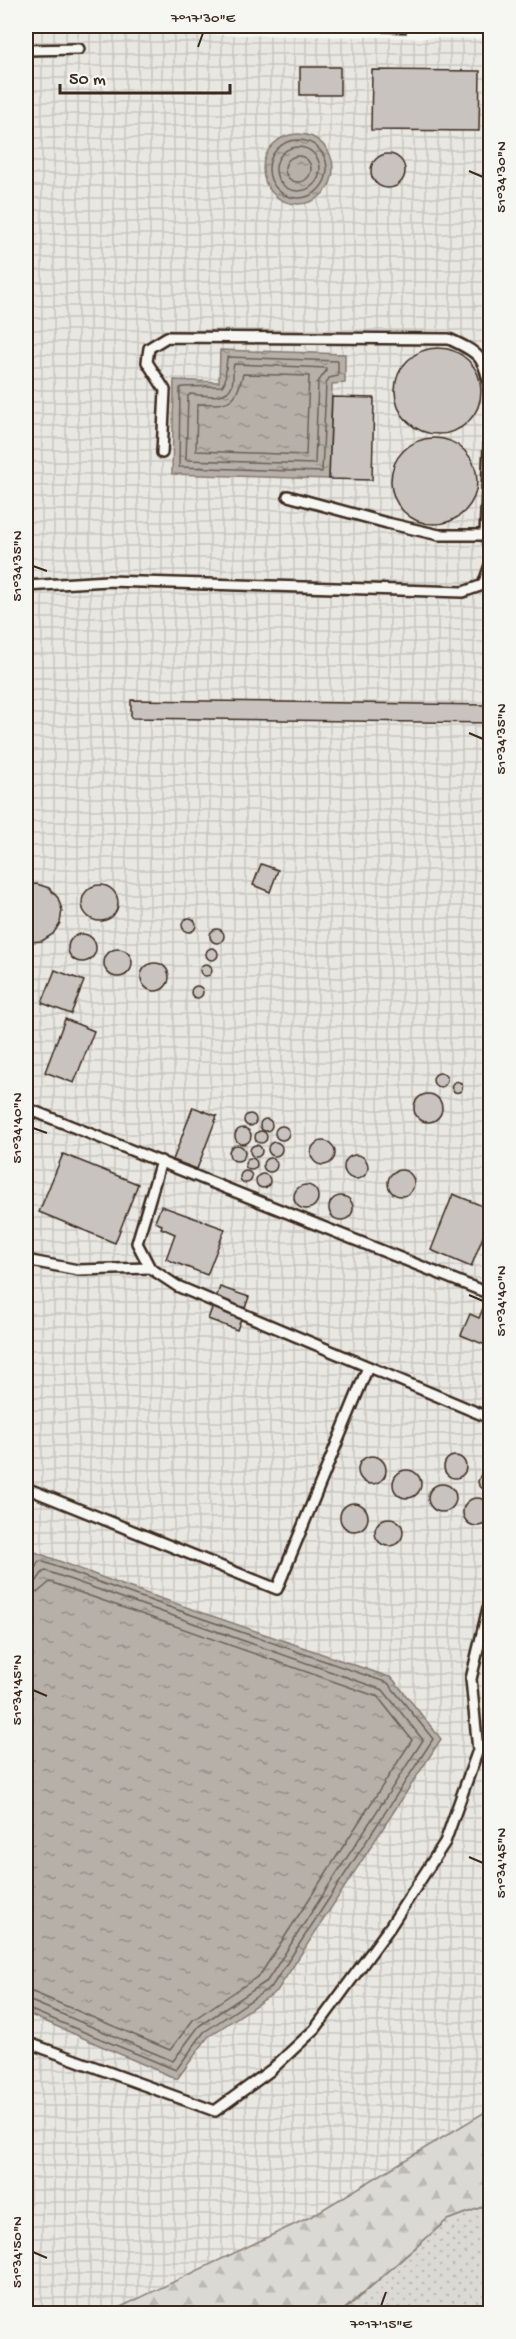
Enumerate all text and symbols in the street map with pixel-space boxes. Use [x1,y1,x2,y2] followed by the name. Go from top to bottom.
[170,10,236,28] text: 7°17'30"E
[60,57,230,95] scale bar
[69,70,106,91] text: 50 m
[493,141,511,213] text: 51°34'30"N
[9,530,27,602] text: 51°34'35"N
[493,703,511,775] text: 51°34'35"N
[9,1092,27,1164] text: 51°34'40"N
[493,1265,511,1337] text: 51°34'40"N
[9,1655,27,1725] text: 51°34'45"N
[493,1828,511,1898] text: 51°34'45"N
[9,2216,27,2288] text: 51°34'50"N
[349,2316,413,2334] text: 7°17'15"E

